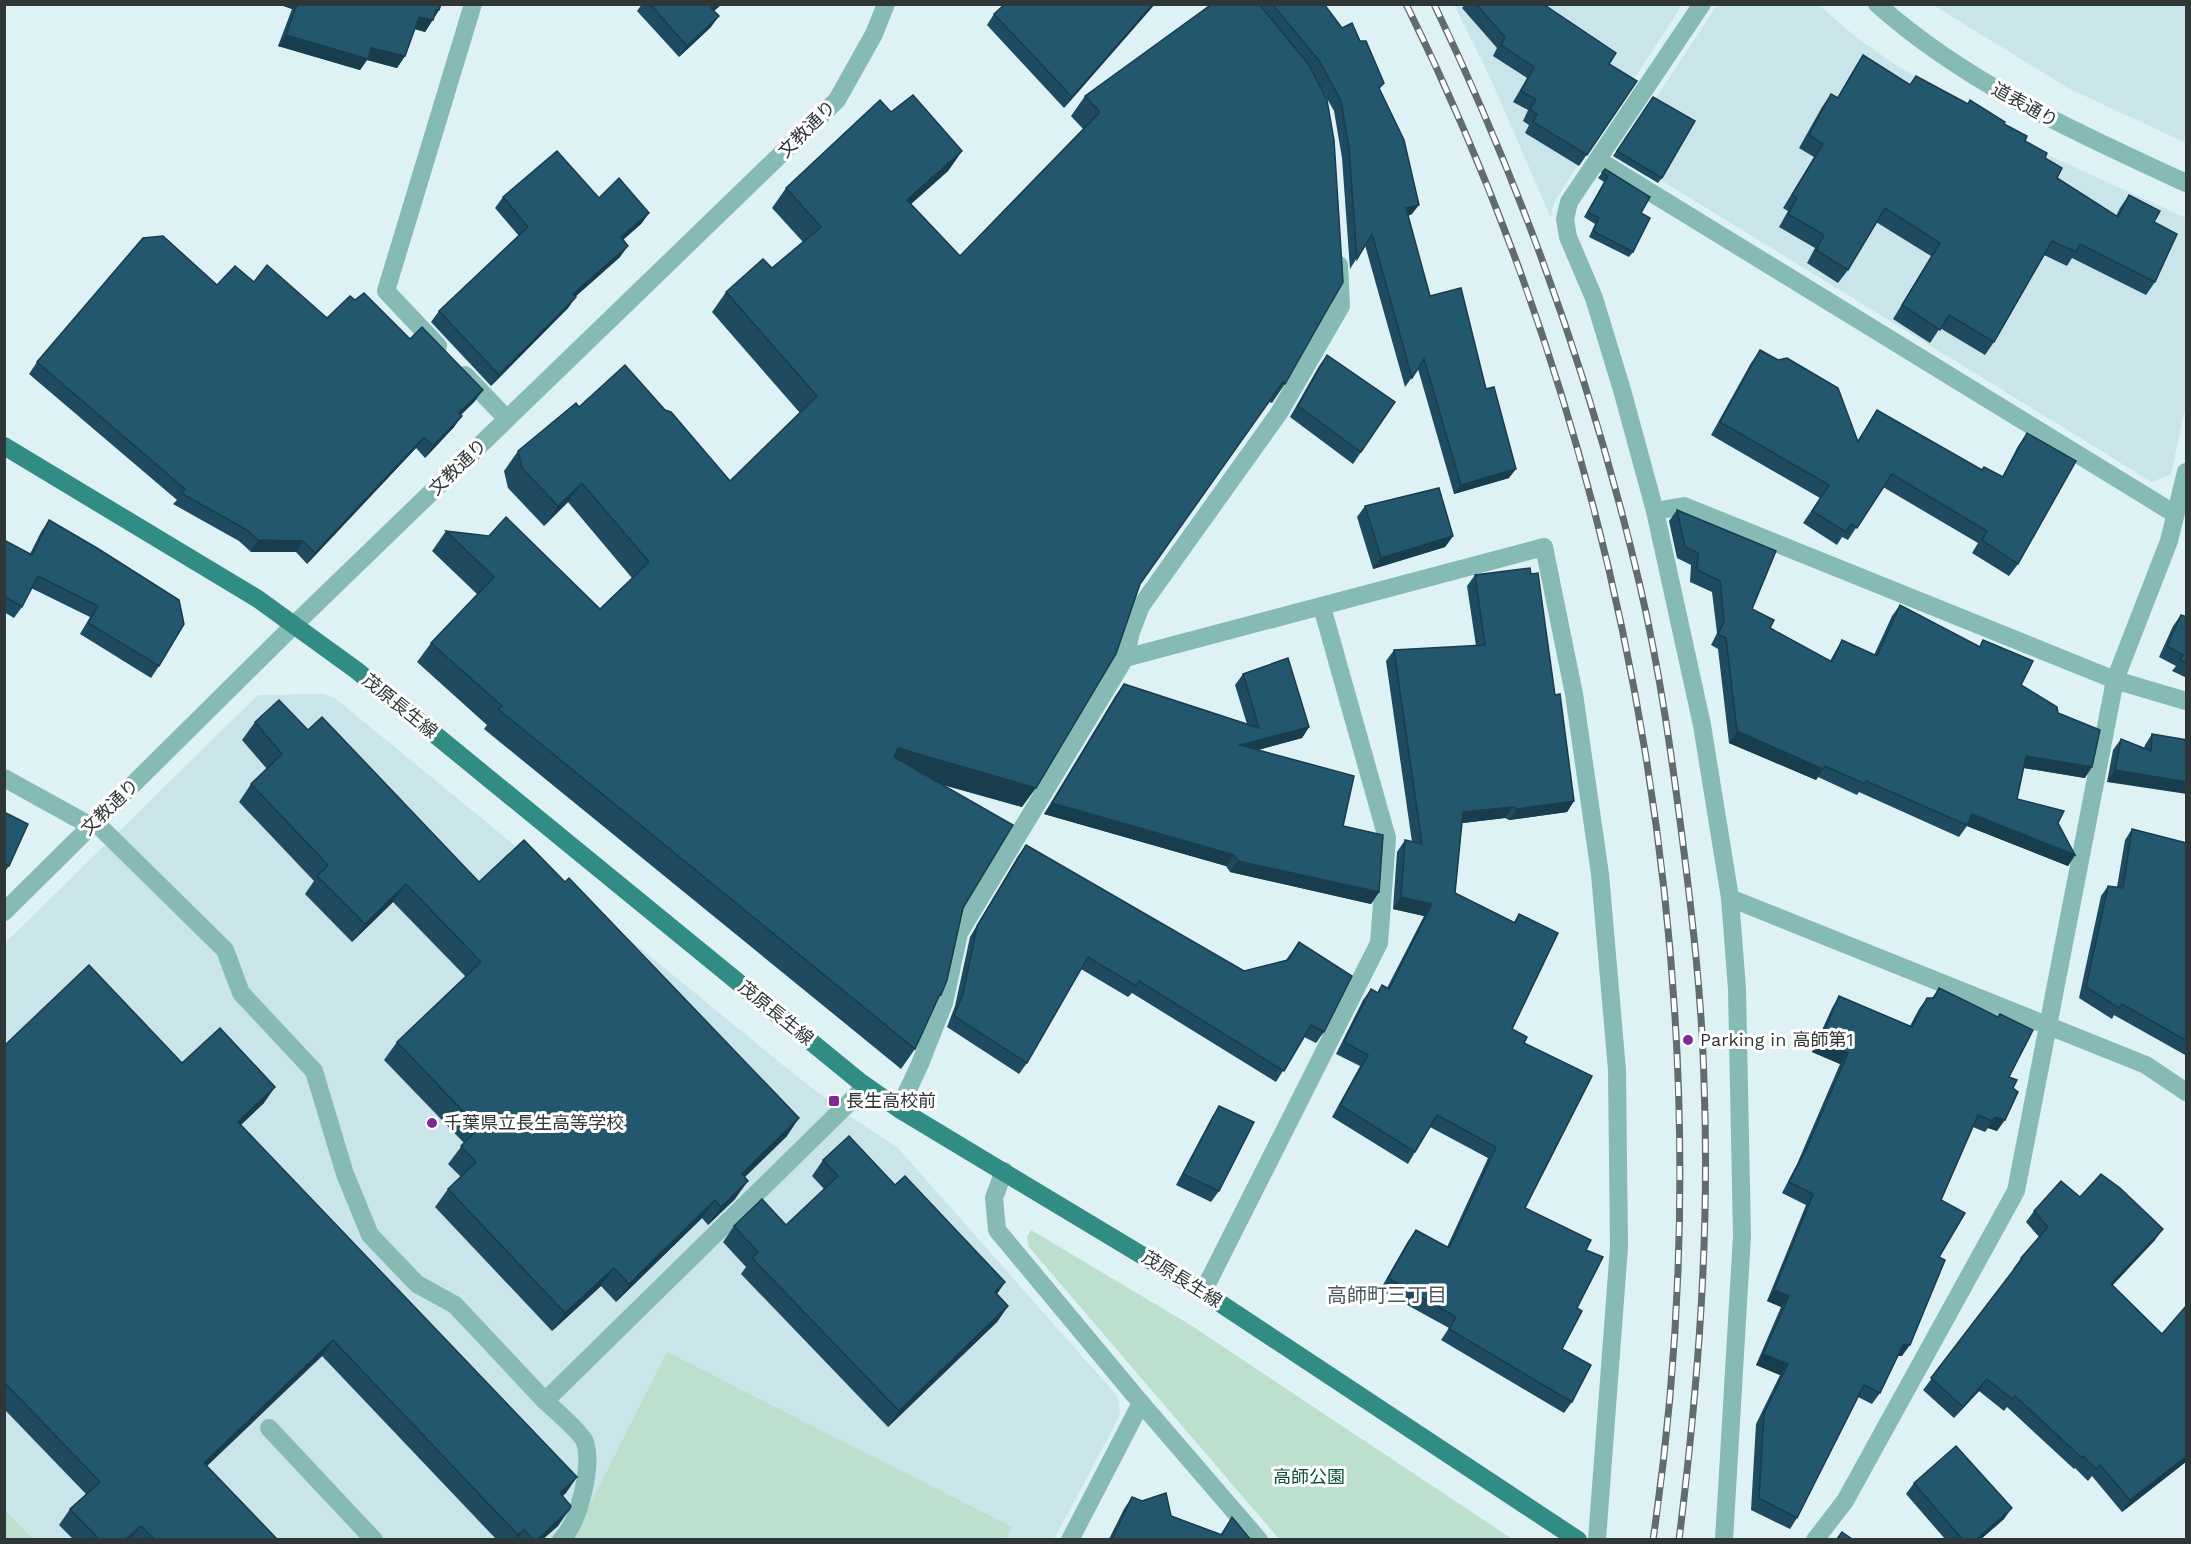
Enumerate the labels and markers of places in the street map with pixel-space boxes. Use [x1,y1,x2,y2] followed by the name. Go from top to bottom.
[1700,1029,1853,1050] place label: Parking in 高師第1
[1681,1033,1695,1047] marker: Parking in 高師第1
[846,1090,936,1111] place label: 長生高校前
[827,1094,841,1108] marker: 長生高校前
[444,1112,624,1133] place label: 千葉県立長生高等学校
[425,1116,439,1130] marker: 千葉県立長生高等学校

